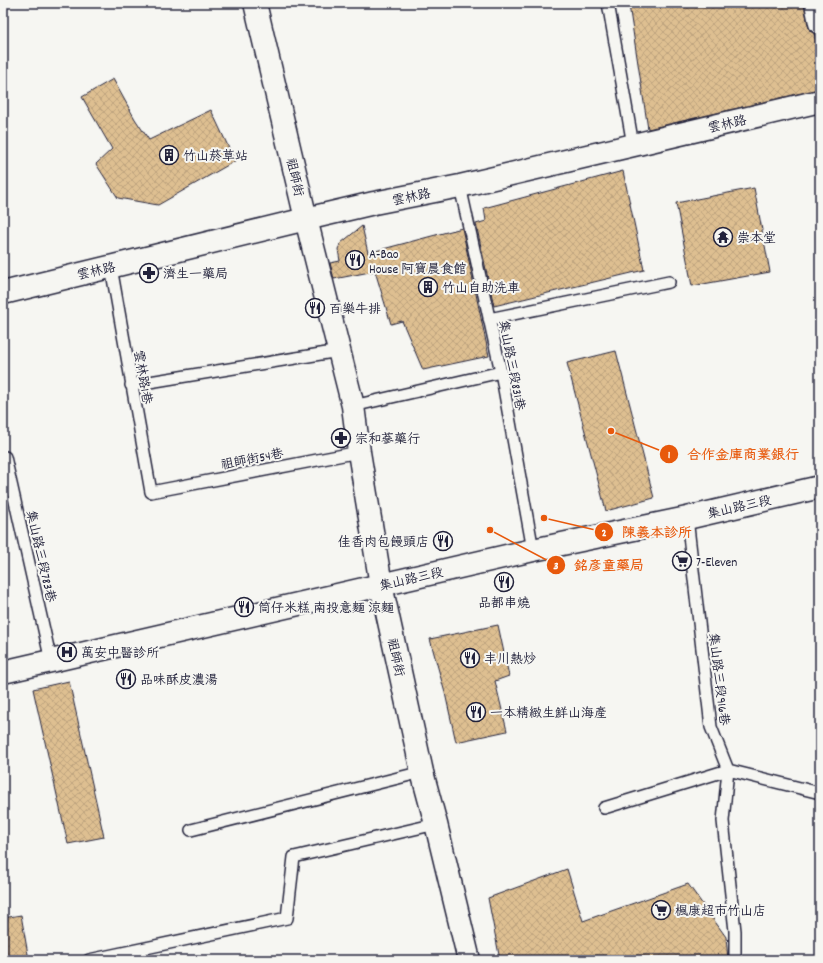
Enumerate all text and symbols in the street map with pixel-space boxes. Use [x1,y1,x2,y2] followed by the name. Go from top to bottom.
[706,112,749,139] street label: 雲林路
[158,144,180,166] building icon: 竹山菸草站
[183,148,248,167] place label: 竹山菸草站
[280,156,307,199] street label: 祖師街
[390,185,433,212] street label: 雲林路
[712,226,734,248] temple icon: 崇本堂
[737,230,776,249] place label: 崇本堂
[369,246,466,280] place label: A-Bao House 阿寶晨食館
[344,249,366,271] restaurant icon: A-Bao House 阿寶晨食館
[75,259,118,286] street label: 雲林路
[138,262,160,284] pharmacy icon: 濟生一藥局
[163,266,228,285] place label: 濟生一藥局
[417,276,439,298] building icon: 竹山自助洗車
[442,280,520,299] place label: 竹山自助洗車
[304,297,326,319] restaurant icon: 百樂牛排
[329,301,381,320] place label: 百樂牛排
[492,319,529,412] street label: 集山路三段831巷
[127,349,156,406] street label: 雲林路1巷
[330,427,352,449] pharmacy icon: 宗和蔘藥行
[355,431,420,450] place label: 宗和蔘藥行
[659,441,807,467] callout: 合作金庫商業銀行
[220,445,285,476] street label: 祖師街54巷
[687,446,799,466] text: 合作金庫商業銀行
[668,447,671,464] text: 1
[706,492,773,525] street label: 集山路三段
[20,509,59,604] street label: 集山路三段783巷
[594,519,700,545] callout: 陳義本診所
[622,524,692,544] text: 陳義本診所
[601,525,607,542] text: 2
[432,530,454,552] restaurant icon: 佳香肉包饅頭店
[338,534,429,553] place label: 佳香肉包饅頭店
[671,550,693,572] supermarket icon: 7-Eleven
[546,552,652,578] callout: 銘彥童藥局
[696,554,737,573] place label: 7-Eleven
[574,557,644,577] text: 銘彥童藥局
[553,558,559,575] text: 3
[378,564,445,597] street label: 集山路三段
[493,571,515,593] restaurant icon: 品都串燒
[478,595,530,614] place label: 品都串燒
[233,596,255,618] restaurant icon: 筒仔米糕 南投意麵 涼麵
[258,600,394,619] place label: 筒仔米糕 南投意麵 涼麵
[702,632,733,727] street label: 集山路三段916巷
[381,636,408,679] street label: 祖師街
[56,641,78,663] hospital icon: 萬安中醫診所
[81,645,159,664] place label: 萬安中醫診所
[459,647,481,669] restaurant icon: 丰川熱炒
[484,651,536,670] place label: 丰川熱炒
[115,668,137,690] restaurant icon: 品味酥皮濃湯
[140,672,218,691] place label: 品味酥皮濃湯
[465,701,487,723] restaurant icon: 一本精緻生鮮山海產
[490,705,607,724] place label: 一本精緻生鮮山海產
[650,899,672,921] supermarket icon: 楓康超市竹山店
[675,903,766,922] place label: 楓康超市竹山店

